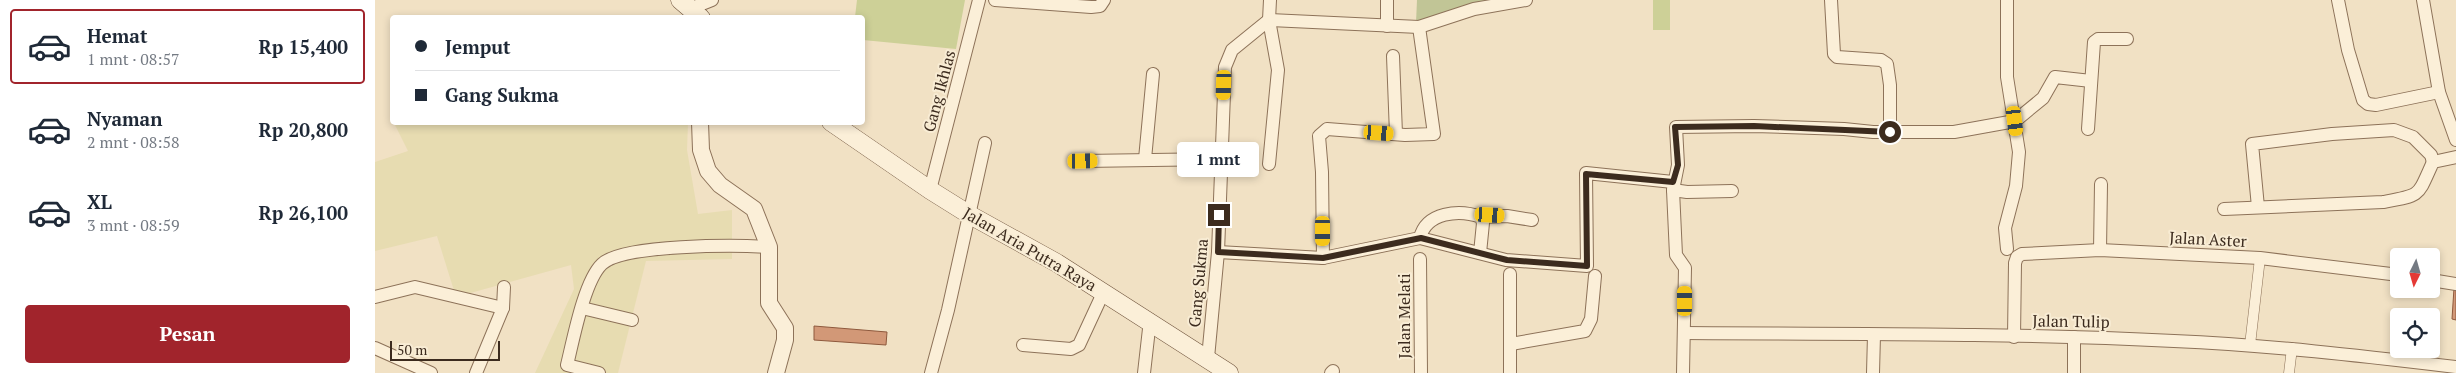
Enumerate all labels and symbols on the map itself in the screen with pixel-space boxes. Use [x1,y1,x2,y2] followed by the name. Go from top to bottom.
[918,48,961,134] street label: Gang Ikhlas
[1215,70,1232,100] car
[2005,105,2024,137] car
[1879,121,1901,143] route start
[1363,124,1394,142] car
[1178,142,1260,178] callout: 1 mnt
[1067,153,1098,169] car
[959,202,1101,296] street label: Jalan Aria Putra Raya
[1208,204,1230,226] route end
[1474,207,1505,223] car
[1315,216,1330,246] car
[2169,226,2248,252] street label: Jalan Aster
[1183,238,1213,328] street label: Gang Sukma
[2390,248,2440,298] north arrow
[1393,273,1415,359] street label: Jalan Melati
[1677,286,1692,316] car
[2032,309,2110,333] street label: Jalan Tulip
[390,338,500,361] scale bar

